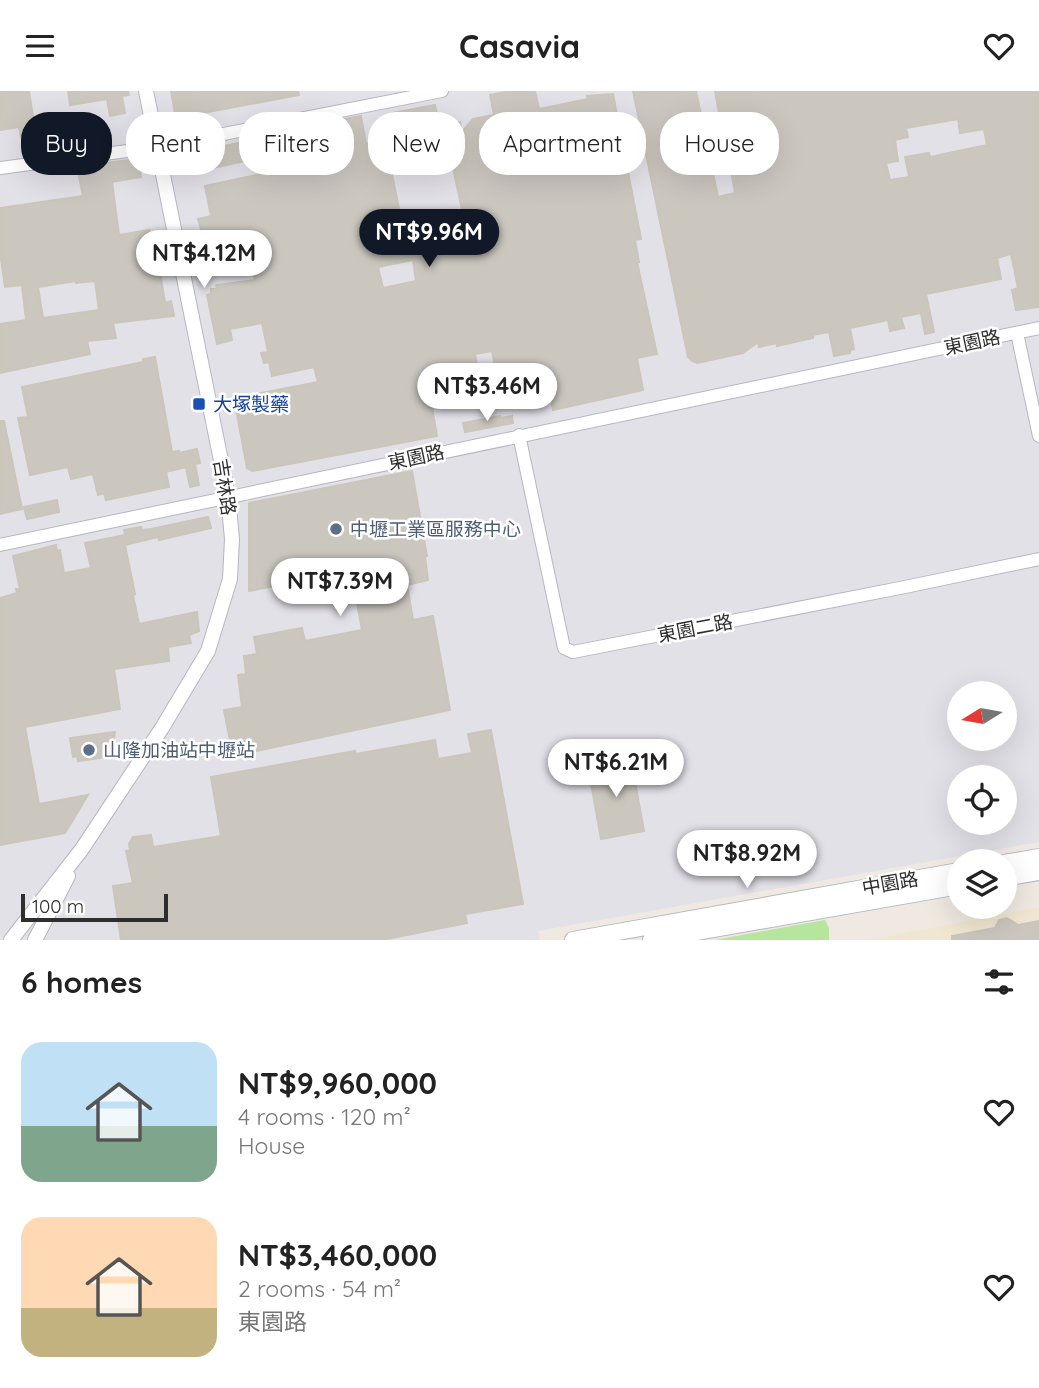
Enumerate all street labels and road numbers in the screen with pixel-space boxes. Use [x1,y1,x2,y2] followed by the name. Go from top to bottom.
[942,324,1002,360] street label: 東園路
[386,439,446,475] street label: 東園路
[209,457,241,517] street label: 吉林路
[655,609,735,647] street label: 東園二路
[860,866,920,900] street label: 中園路

